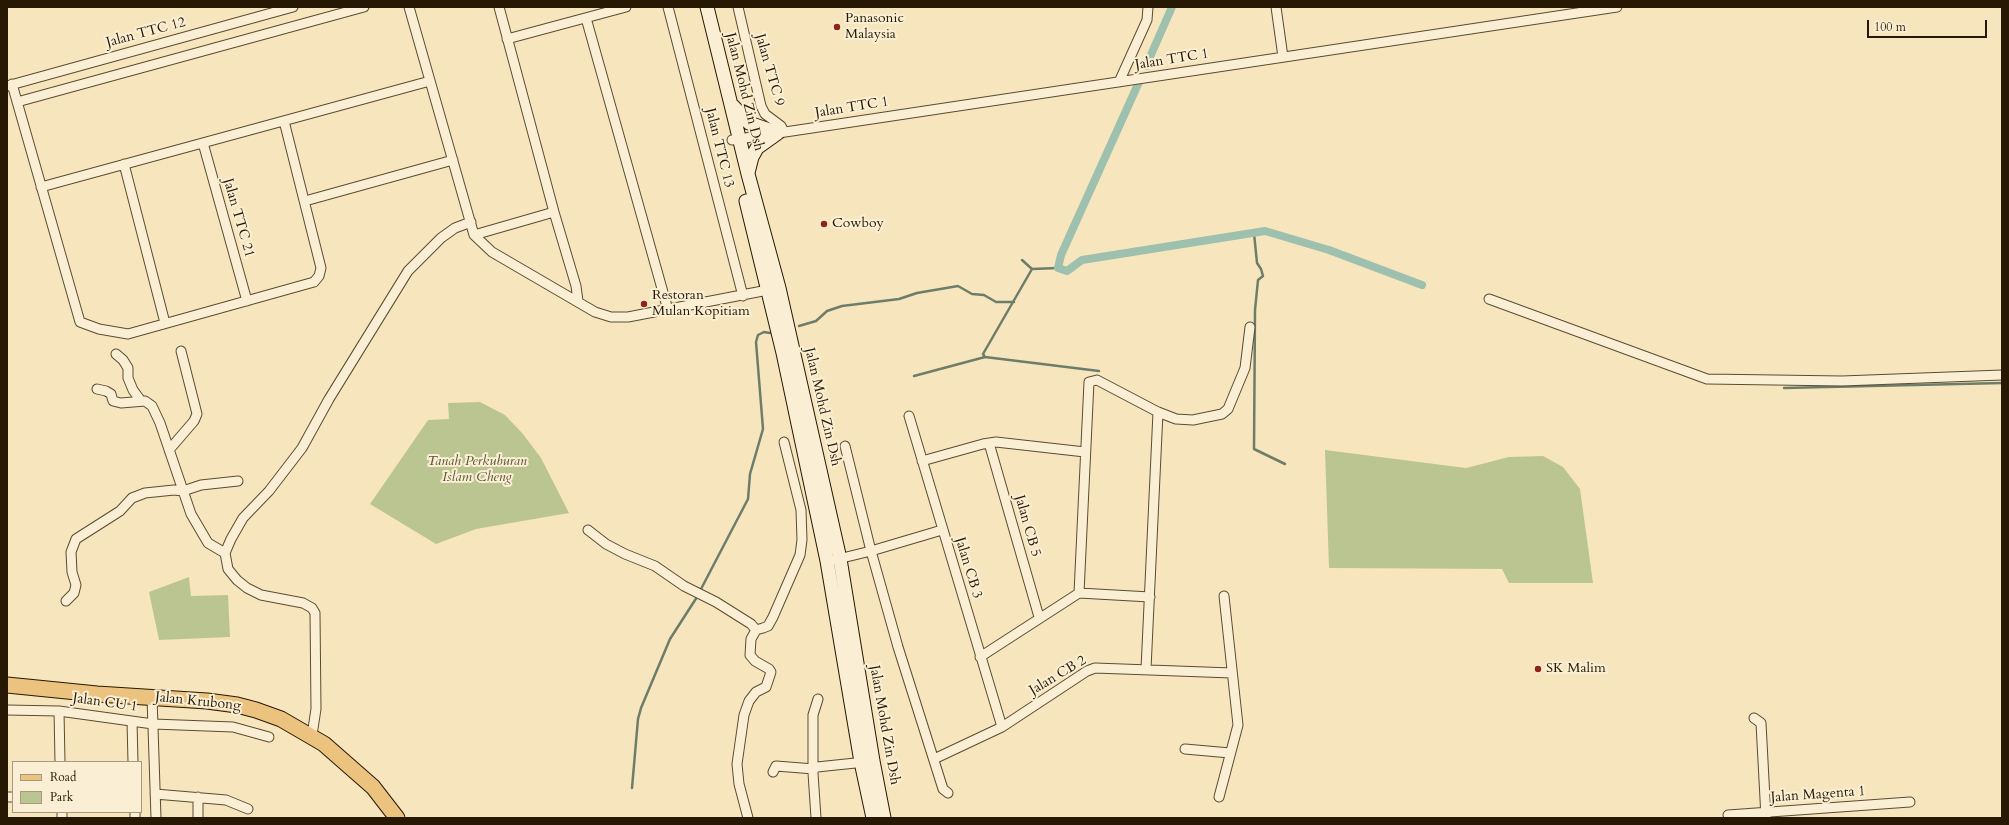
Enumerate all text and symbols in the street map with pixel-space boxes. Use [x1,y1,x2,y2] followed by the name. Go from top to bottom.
[845,11,904,44] place label: Panasonic Malaysia
[1869,12,1989,38] scale bar
[104,14,188,52] street label: Jalan TTC 12
[1874,19,1906,35] text: 100 m
[832,22,842,32] marker: Panasonic Malaysia
[721,31,767,153] street label: Jalan Mohd Zin Dsh
[751,32,787,108] street label: Jalan TTC 9
[1134,46,1210,74] street label: Jalan TTC 1
[814,94,890,122] street label: Jalan TTC 1
[701,106,737,190] street label: Jalan TTC 13
[219,177,257,259] street label: Jalan TTC 21
[832,216,884,232] place label: Cowboy
[819,219,829,229] marker: Cowboy
[652,288,750,320] place label: Restoran Mulan Kopitiam
[639,299,649,309] marker: Restoran Mulan Kopitiam
[800,346,844,468] street label: Jalan Mohd Zin Dsh
[427,454,527,486] park label: Tanah Perkuburan Islam Cheng
[1010,493,1044,559] street label: Jalan CB 5
[951,535,985,601] street label: Jalan CB 3
[1027,653,1089,699] street label: Jalan CB 2
[1546,661,1606,677] place label: SK Malim
[865,664,903,786] street label: Jalan Mohd Zin Dsh
[1533,664,1543,674] marker: SK Malim
[154,689,242,715] street label: Jalan Krubong
[72,690,138,716] street label: Jalan CU 1
[12,761,142,813] legend
[50,769,76,785] text: Road
[1770,783,1866,807] street label: Jalan Magenta 1
[50,789,73,805] text: Park

